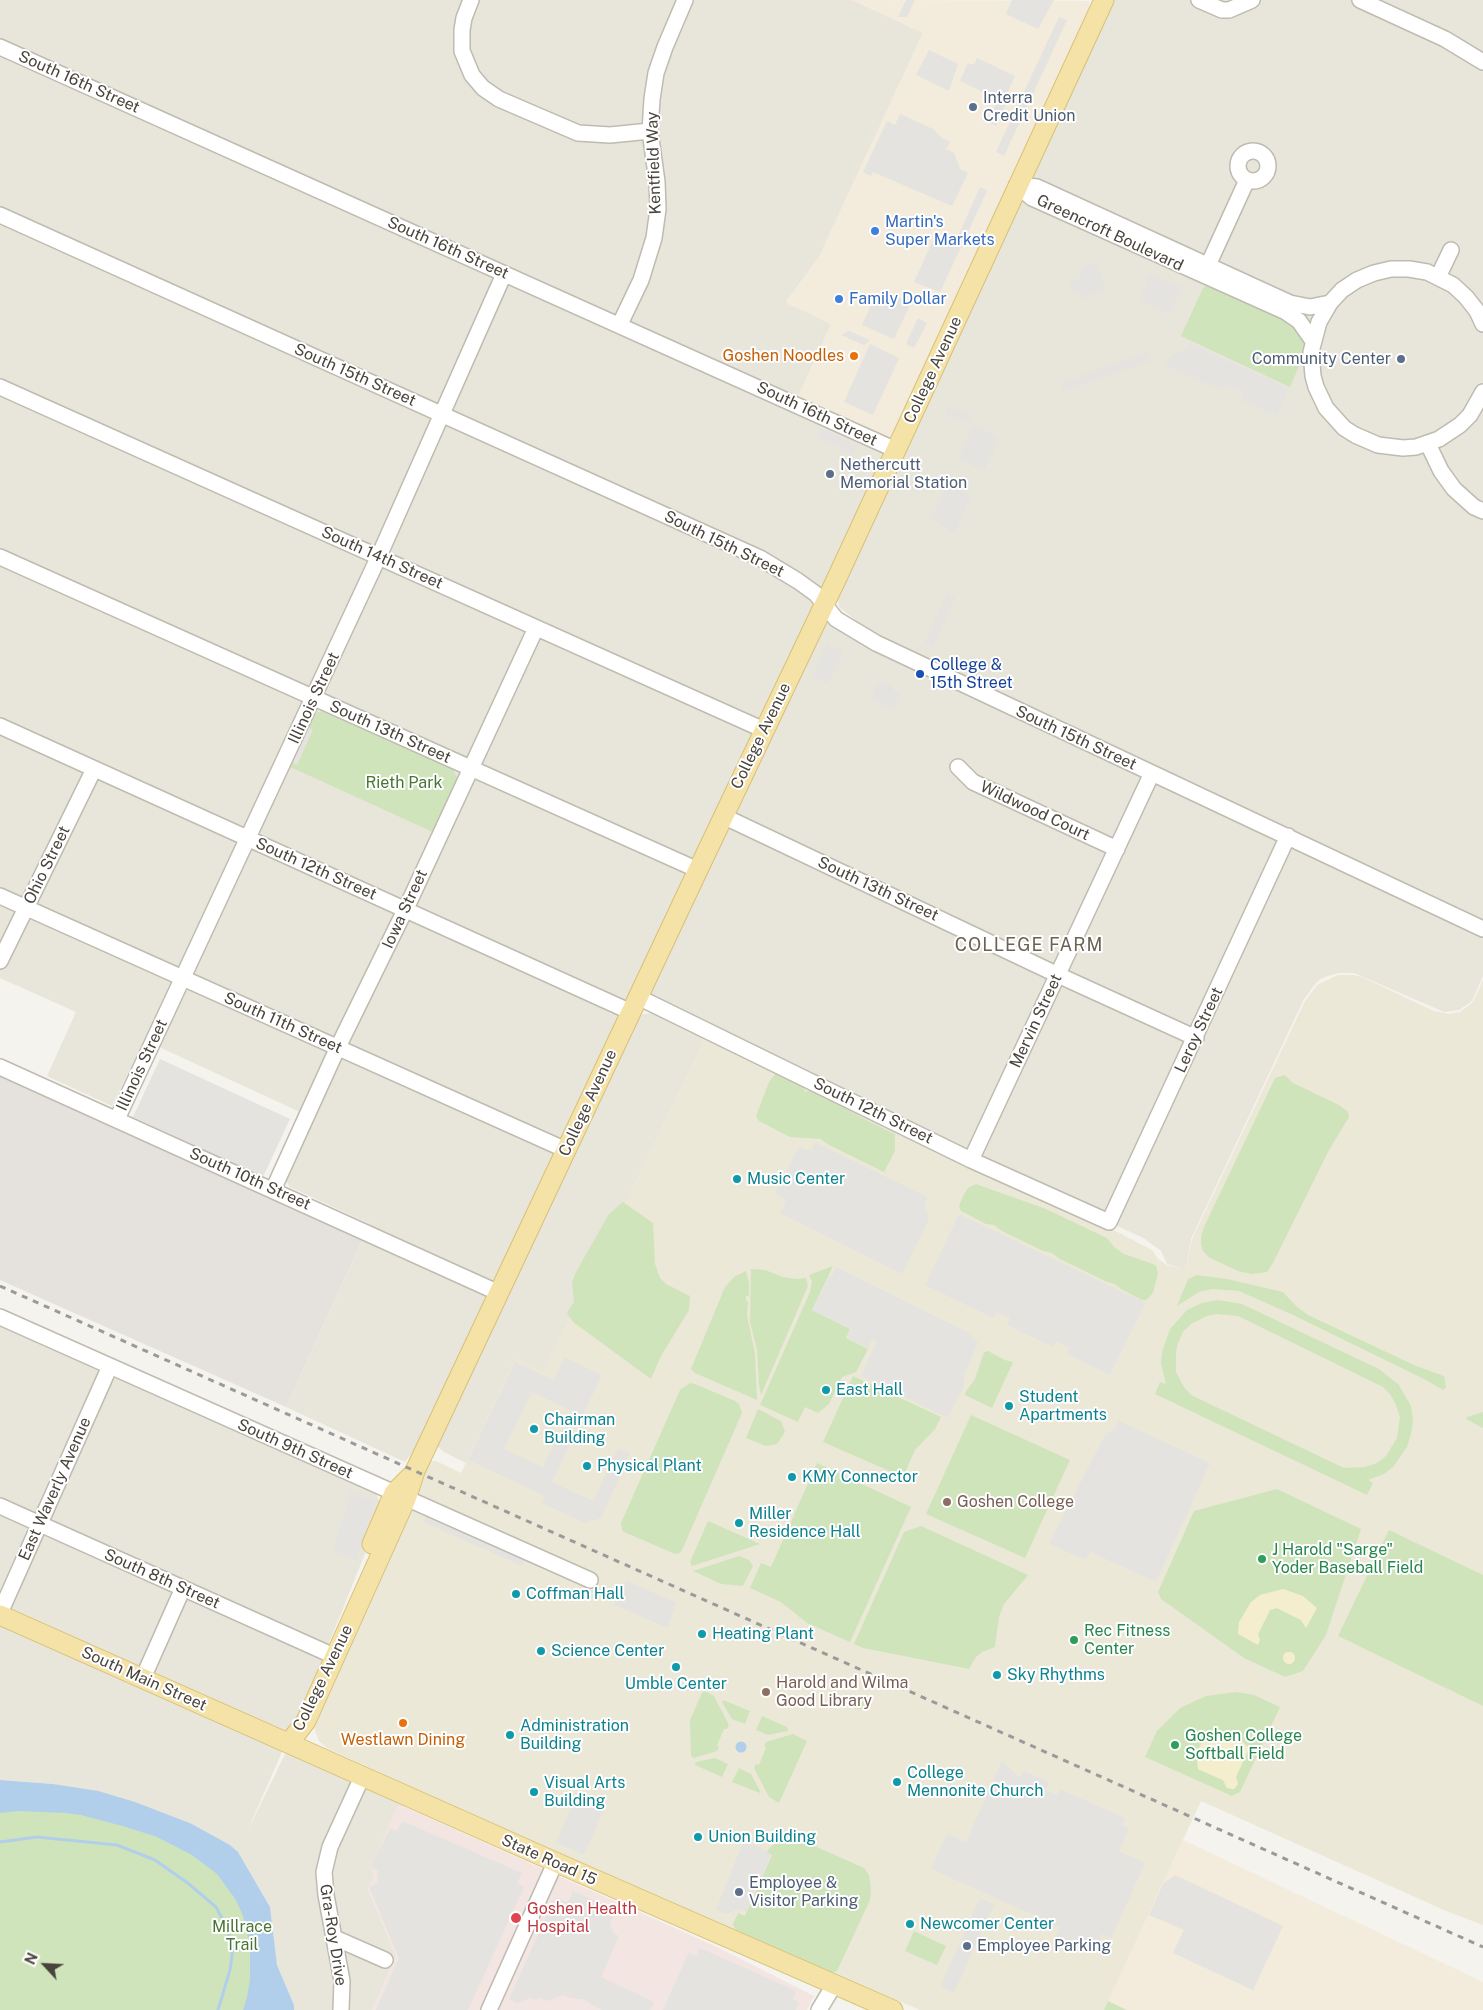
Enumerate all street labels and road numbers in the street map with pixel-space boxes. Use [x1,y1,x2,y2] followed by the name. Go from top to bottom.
[15,47,143,117] street label: South 16th Street
[643,111,665,215] street label: Kentfield Way
[1034,191,1186,275] street label: Greencroft Boulevard
[384,213,512,283] street label: South 16th Street
[900,314,966,426] street label: College Avenue
[291,340,419,410] street label: South 15th Street
[754,378,880,450] street label: South 16th Street
[661,507,787,581] street label: South 15th Street
[318,523,446,593] street label: South 14th Street
[284,649,344,747] street label: Illinois Street
[727,680,795,792] street label: College Avenue
[326,697,454,767] street label: South 13th Street
[1012,702,1140,774] street label: South 15th Street
[977,777,1093,845] street label: Wildwood Court
[20,823,74,907] street label: Ohio Street
[252,834,380,904] street label: South 12th Street
[815,853,941,925] street label: South 13th Street
[378,866,432,952] street label: Iowa Street
[1006,971,1066,1071] street label: Mervin Street
[1171,984,1227,1076] street label: Leroy Street
[221,988,345,1058] street label: South 11th Street
[112,1016,172,1114] street label: Illinois Street
[555,1047,621,1159] street label: College Avenue
[810,1074,936,1148] street label: South 12th Street
[186,1144,314,1214] street label: South 10th Street
[15,1414,95,1564] street label: East Waverly Avenue
[234,1415,356,1483] street label: South 9th Street
[101,1545,223,1613] street label: South 8th Street
[289,1622,357,1734] street label: College Avenue
[78,1643,210,1715] street label: South Main Street
[498,1830,600,1890] street label: State Road 15
[315,1883,351,1987] street label: Gra-Roy Drive

